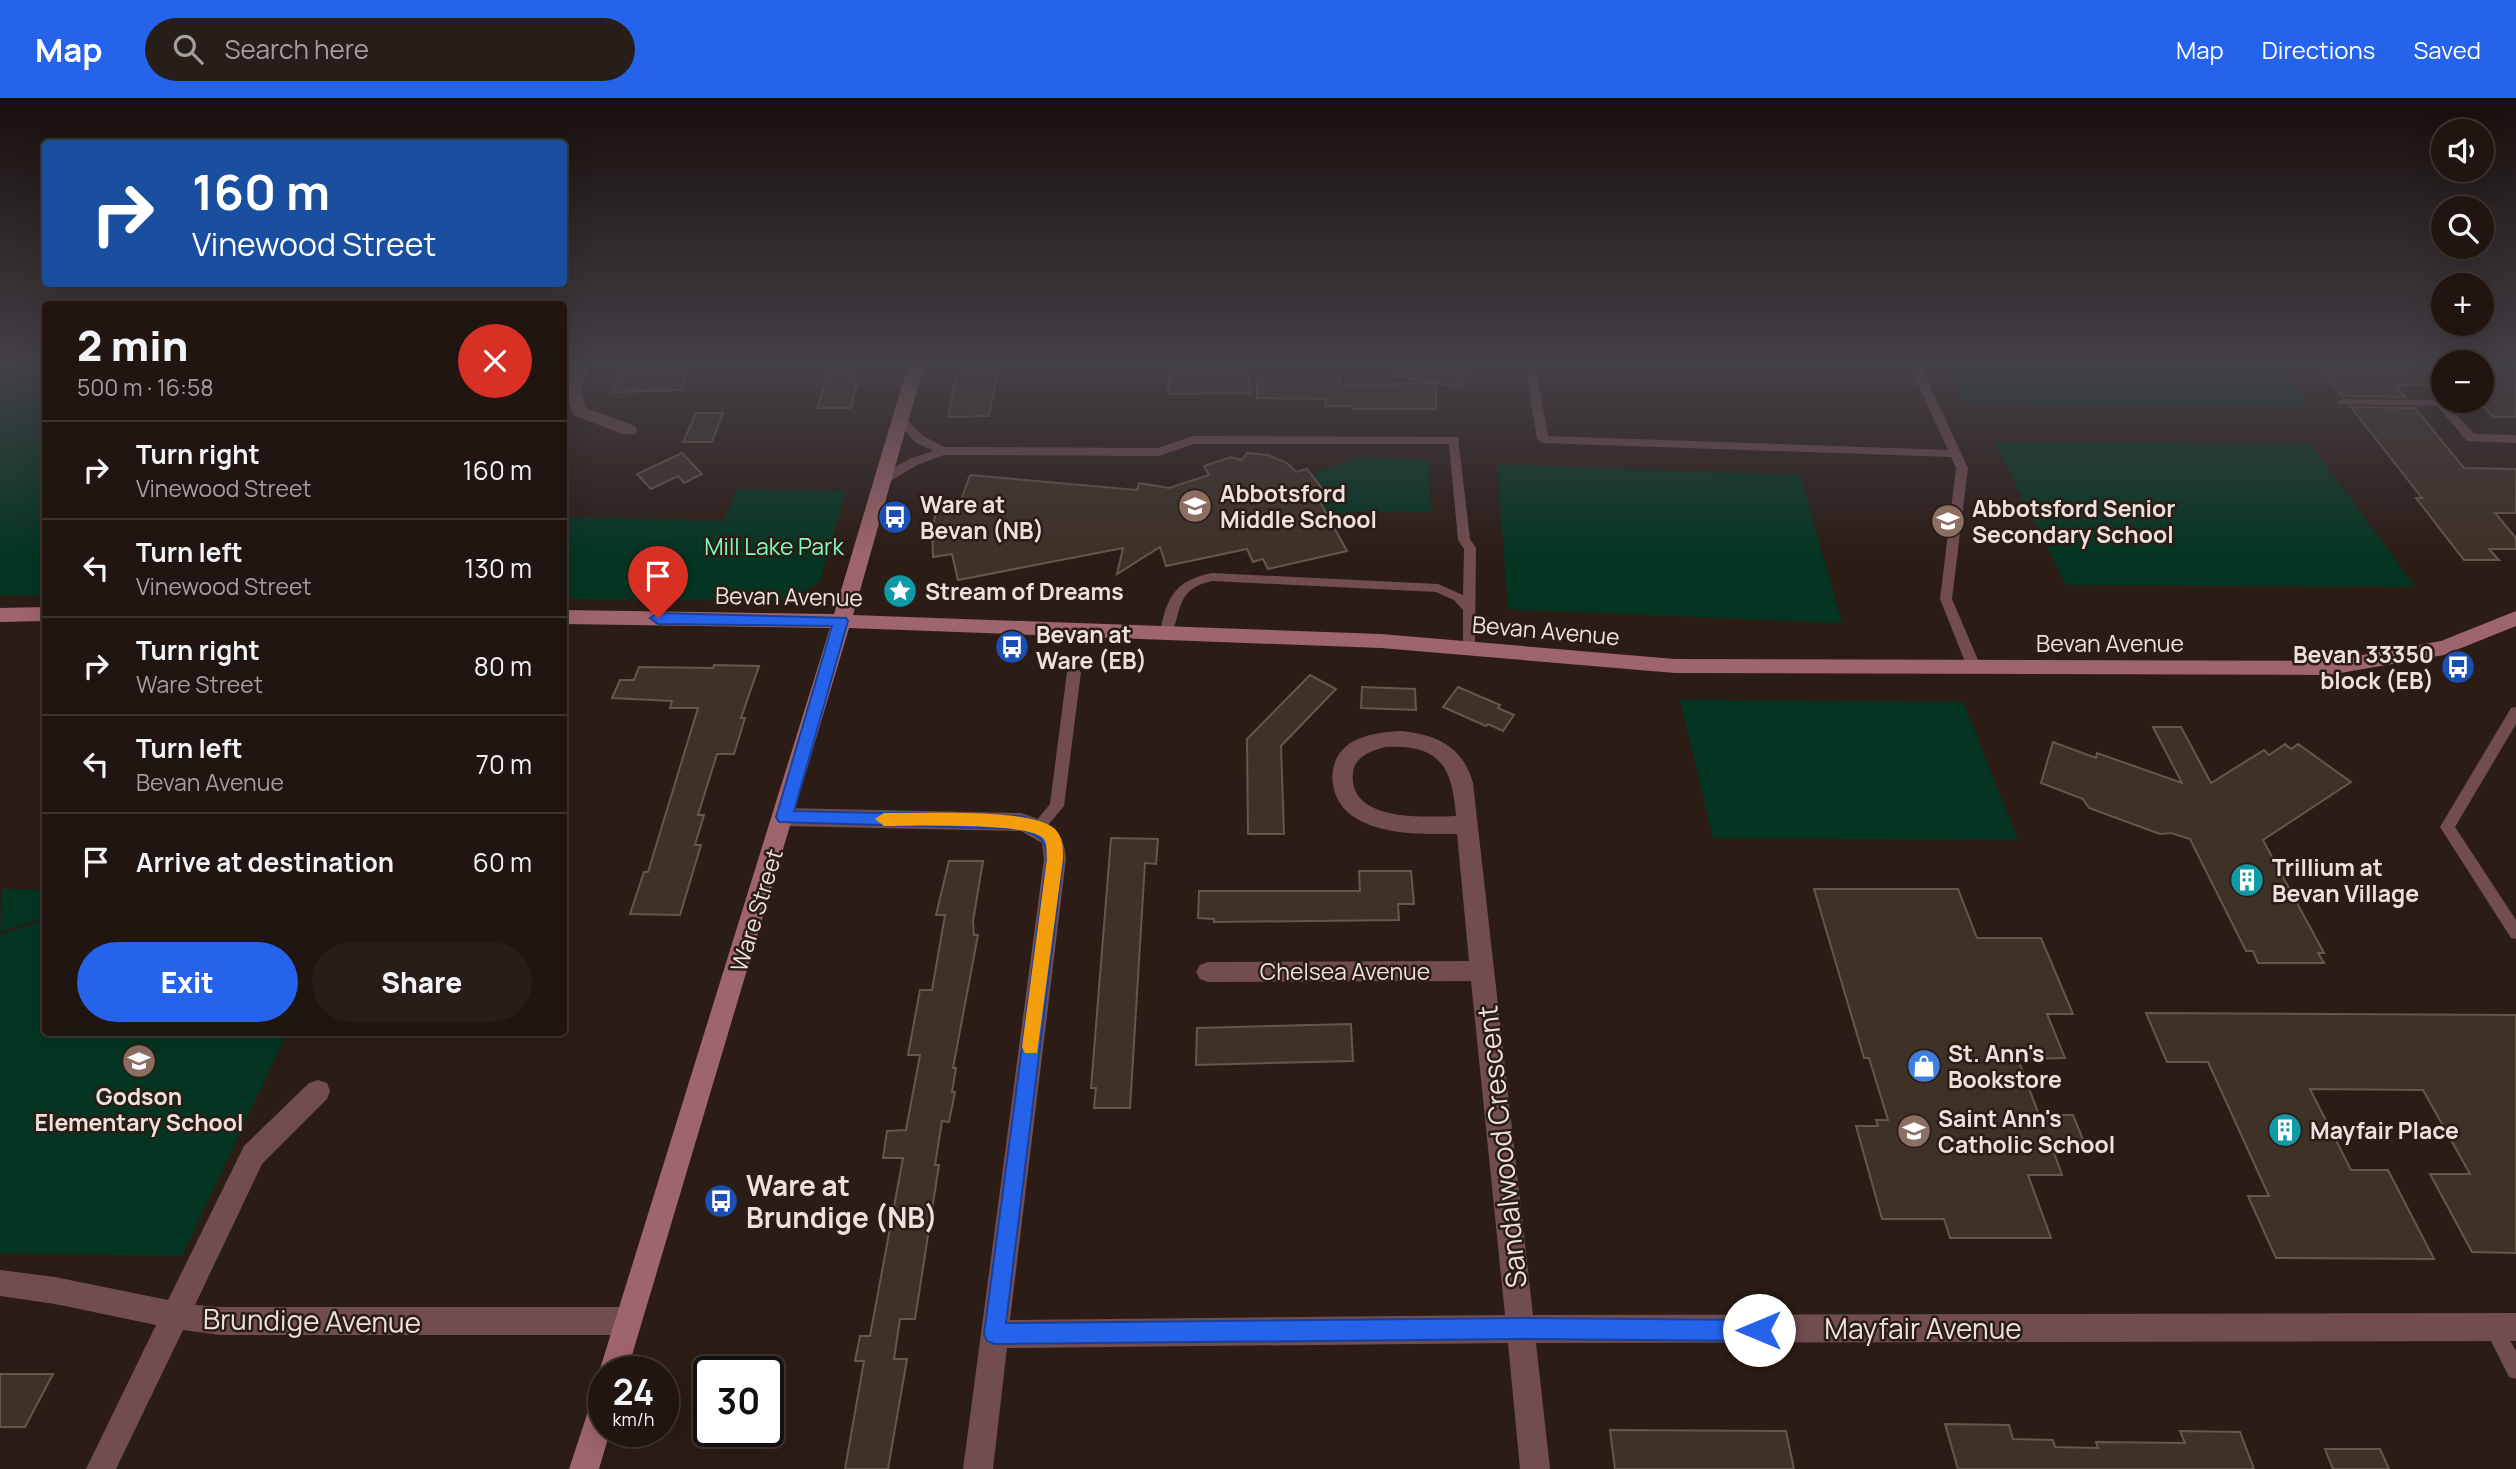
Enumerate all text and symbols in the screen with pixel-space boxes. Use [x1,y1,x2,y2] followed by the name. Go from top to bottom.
[145,18,635,81] search box
[35,27,103,72] text: Map
[169,30,207,68] icon: search
[225,31,369,67] text: Search here
[2176,33,2224,66] text: Map
[2262,33,2375,66] text: Directions
[2413,33,2481,66] text: Saved
[2431,119,2494,413] map controls
[2431,119,2494,182] button: sound
[192,158,330,225] text: 160 m
[77,168,168,259] icon: right
[2431,196,2494,259] button: search
[192,222,436,266] text: Vinewood Street
[2431,273,2494,336] button: +
[77,316,188,374] text: 2 min
[458,324,532,398] button: close
[2431,350,2494,413] button: −
[77,371,214,403] text: 500 m · 16:58
[136,436,260,472] text: Turn right
[77,451,115,489] icon: right
[463,452,532,488] text: 160 m
[136,472,312,504] text: Vinewood Street
[1220,477,1377,535] place label: Abbotsford Middle School
[1176,487,1214,525] school or university icon: Abbotsford Middle School
[920,488,1044,546] place label: Ware at Bevan (NB)
[1972,492,2175,550] place label: Abbotsford Senior Secondary School
[876,498,914,536] bus stop icon: Ware at Bevan (NB)
[1929,502,1967,540] school or university icon: Abbotsford Senior Secondary School
[704,530,844,562] park label: Mill Lake Park
[136,534,243,570] text: Turn left
[628,546,688,618] pin
[77,549,115,587] icon: left
[464,550,532,586] text: 130 m
[639,557,677,595] icon: arrive
[136,570,312,602] text: Vinewood Street
[881,572,919,610] place icon: Stream of Dreams
[925,575,1124,607] place label: Stream of Dreams
[715,579,863,613] street label: Bevan Avenue
[1471,608,1621,652] street label: Bevan Avenue
[1036,618,1147,676] place label: Bevan at Ware (EB)
[2036,627,2184,659] street label: Bevan Avenue
[993,628,1031,666] bus stop icon: Bevan at Ware (EB)
[136,632,260,668] text: Turn right
[2293,638,2434,696] place label: Bevan 33350 block (EB)
[77,647,115,685] icon: right
[474,648,532,684] text: 80 m
[2439,648,2477,686] bus stop icon: Bevan 33350 block (EB)
[136,668,263,700] text: Ware Street
[136,730,243,766] text: Turn left
[77,745,115,783] icon: left
[476,746,532,782] text: 70 m
[136,766,284,798] text: Bevan Avenue
[77,843,115,881] icon: arrive
[136,844,394,880] text: Arrive at destination
[473,844,532,880] text: 60 m
[722,845,790,975] street label: Ware Street
[2272,851,2419,909] place label: Trillium at Bevan Village
[2228,861,2266,899] building icon: Trillium at Bevan Village
[77,942,298,1022] button: Exit
[312,942,532,1022] button: Share
[1260,955,1430,987] street label: Chelsea Avenue
[1467,1004,1535,1290] street label: Sandalwood Crescent
[1948,1037,2062,1095] place label: St. Ann's Bookstore
[120,1042,158,1080] school or university icon: Godson Elementary School
[1905,1047,1943,1085] shop icon: St. Ann's Bookstore
[35,1080,243,1138] place label: Godson Elementary School
[1938,1102,2115,1160] place label: Saint Ann's Catholic School
[2266,1111,2304,1149] building icon: Mayfair Place
[1895,1112,1933,1150] school or university icon: Saint Ann's Catholic School
[2310,1114,2459,1146] place label: Mayfair Place
[746,1166,938,1236] place label: Ware at Brundige (NB)
[702,1182,740,1220] bus stop icon: Ware at Brundige (NB)
[1722,1293,1796,1367] position arrow
[203,1299,421,1341] street label: Brundige Avenue
[1824,1309,2022,1347] street label: Mayfair Avenue
[693,1356,784,1447] speed limit sign: 30
[613,1368,654,1416] text: 24
[613,1407,654,1431] text: km/h

